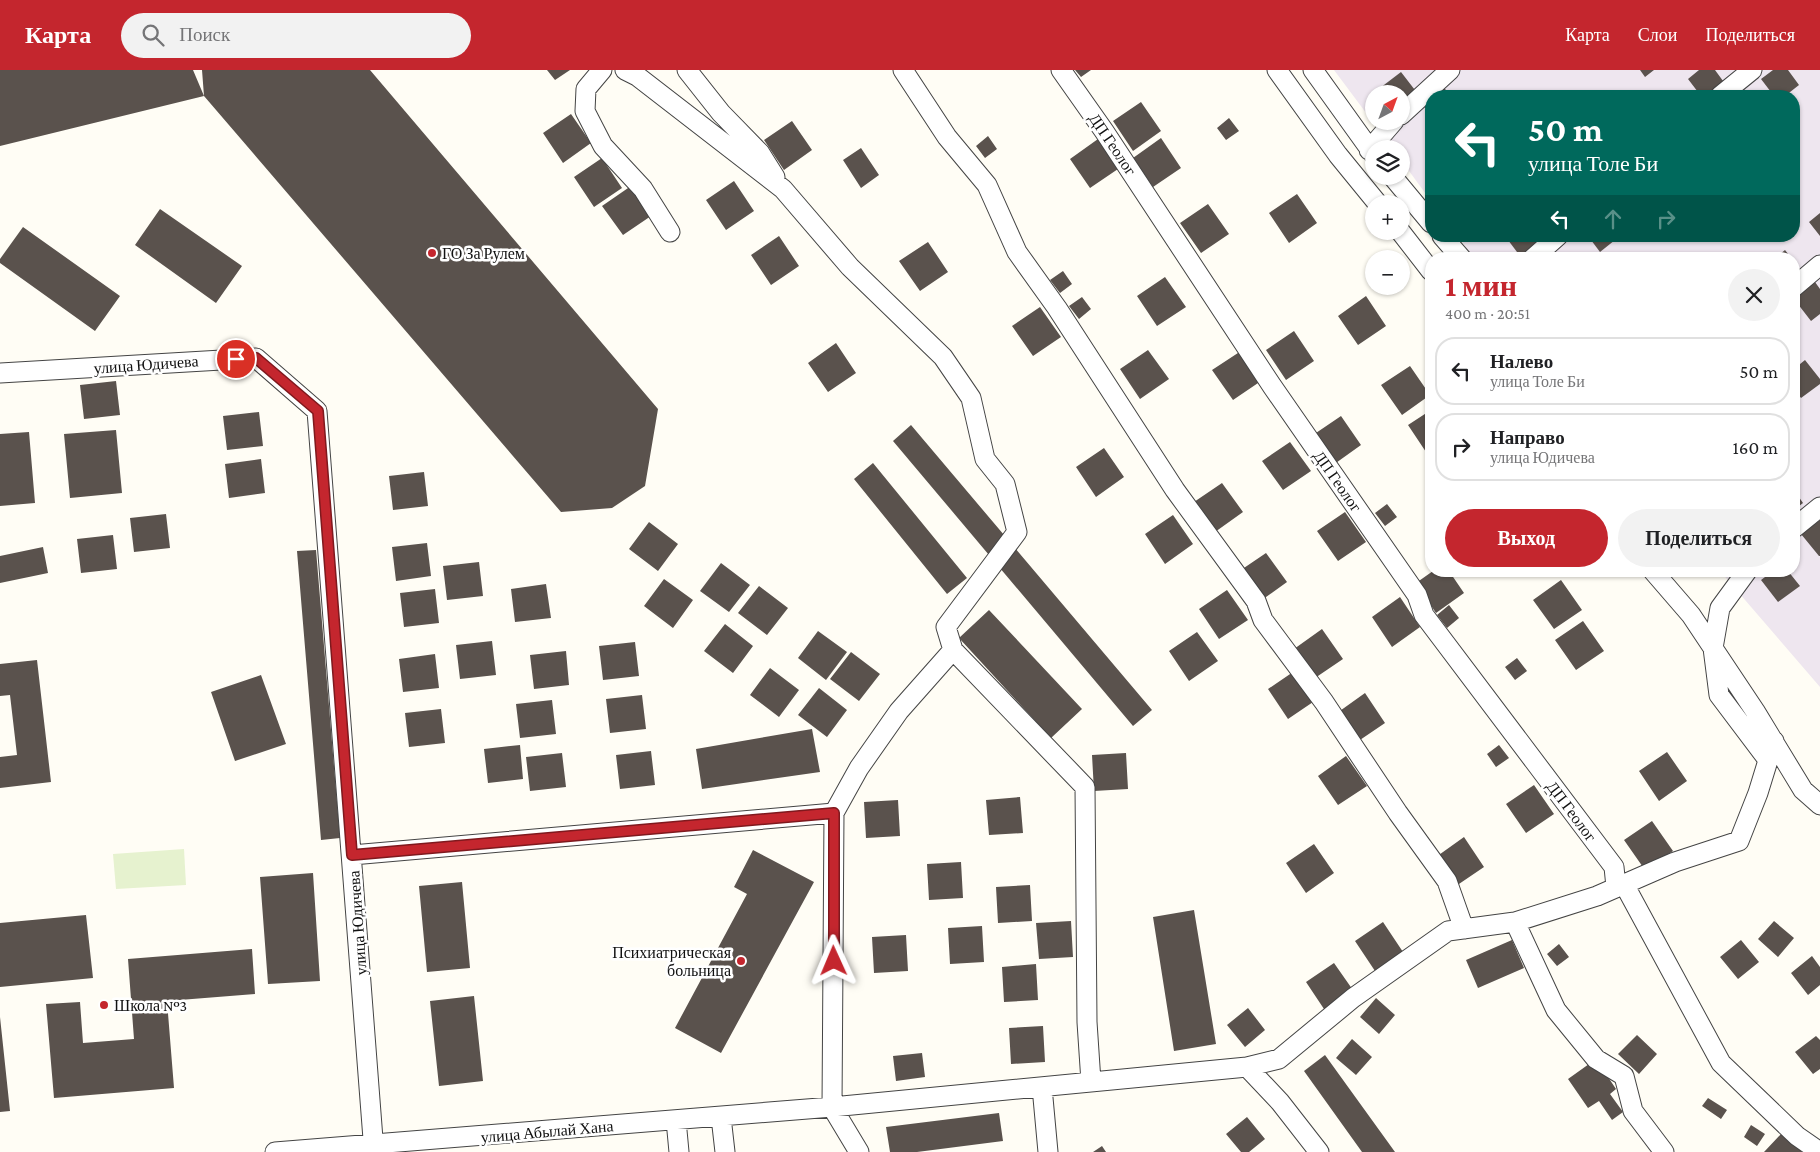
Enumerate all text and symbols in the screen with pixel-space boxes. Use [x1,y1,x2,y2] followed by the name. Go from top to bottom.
[121,13,471,58] search box
[25,21,91,48] text: Карта
[139,21,167,49] icon: search
[179,24,230,45] text: Поиск
[1565,25,1610,45] text: Карта
[1638,25,1677,45] text: Слои
[1705,25,1795,45] text: Поделиться
[1365,85,1410,130] north arrow
[1365,85,1410,295] map controls
[1085,110,1140,179] street label: ДП Геолог
[1445,110,1510,175] icon: left
[1528,110,1603,149] text: 50 m
[1365,140,1410,185] button: layers
[1528,151,1658,176] text: улица Толе Би
[1365,195,1410,240] button: +
[1546,205,1574,233] icon: left
[1599,205,1627,233] icon: ahead
[1652,205,1680,233] icon: right
[442,245,525,263] place label: ГО За Рулем
[426,247,438,259] marker: ГО За Рулем
[1365,250,1410,295] button: −
[1445,269,1517,302] text: 1 мин
[1728,269,1780,321] button: close
[1445,305,1530,322] text: 400 m · 20:51
[215,338,257,380] pin
[222,345,250,373] icon: arrive
[1490,351,1553,372] text: Налево
[93,352,199,378] street label: улица Юдичева
[1447,357,1475,385] icon: left
[1739,361,1778,382] text: 50 m
[1490,373,1585,390] text: улица Толе Би
[1490,427,1565,448] text: Направо
[1447,433,1475,461] icon: right
[1732,437,1778,458] text: 160 m
[1309,447,1365,516] street label: ДП Геолог
[1490,449,1595,466] text: улица Юдичева
[1445,509,1608,567] button: Выход
[1618,509,1780,567] button: Поделиться
[1543,778,1600,846] street label: ДП Геолог
[345,870,371,976] street label: улица Юдичева
[807,934,859,986] position arrow
[612,944,732,980] place label: Психиатрическая больница
[735,955,747,967] marker: Психиатрическая больница
[114,997,187,1014] place label: Школа №3
[98,999,110,1011] marker: Школа №3
[480,1117,614,1147] street label: улица Абылай Хана

